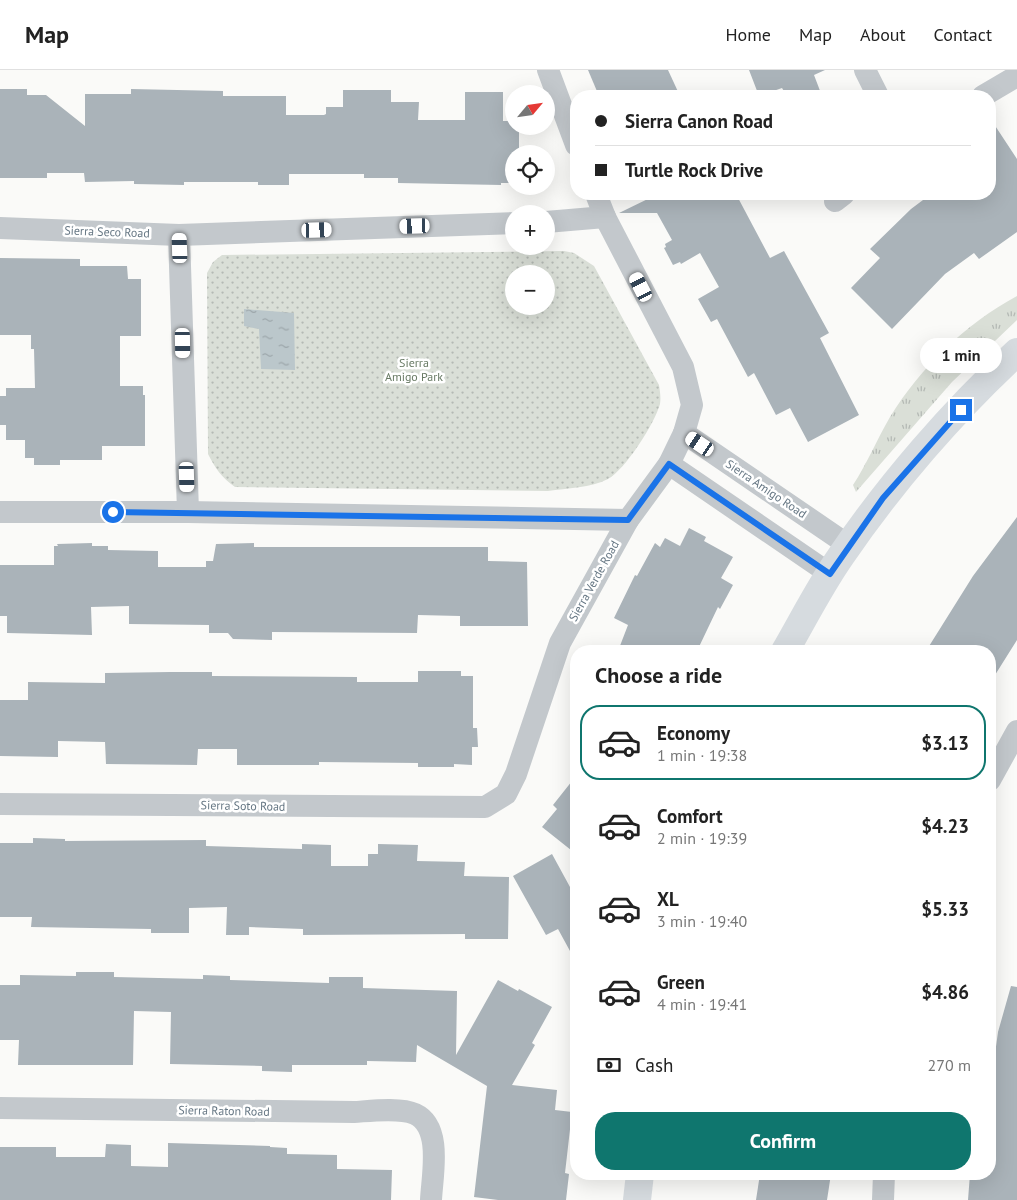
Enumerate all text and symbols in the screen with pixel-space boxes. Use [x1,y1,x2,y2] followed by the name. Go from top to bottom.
[25,19,69,50] text: Map
[725,23,771,46] text: Home
[799,23,832,46] text: Map
[860,23,906,46] text: About
[934,23,992,46] text: Contact
[505,85,555,135] north arrow
[505,85,555,315] map controls
[625,109,773,133] text: Sierra Canon Road
[505,145,555,195] button: locate
[625,158,763,182] text: Turtle Rock Drive
[505,205,555,255] button: +
[399,218,430,234] car
[301,222,332,238] car
[64,223,150,240] street label: Sierra Seco Road
[171,233,188,263] car
[505,265,555,315] button: −
[627,270,654,304] car
[175,328,190,358] car
[920,338,1002,372] callout: 1 min
[941,345,981,365] text: 1 min
[385,355,443,384] park label: Sierra Amigo Park
[950,399,972,421] route end
[683,429,716,459] car
[723,456,809,521] street label: Sierra Amigo Road
[178,462,195,492] car
[102,501,124,523] route start
[565,538,622,624] street label: Sierra Verde Road
[595,661,722,689] text: Choose a ride
[597,720,642,765] icon: car
[657,721,730,745] text: Economy
[921,731,969,755] text: $3.13
[657,745,747,765] text: 1 min · 19:38
[200,797,286,814] street label: Sierra Soto Road
[597,803,642,848] icon: car
[657,804,723,828] text: Comfort
[921,814,969,838] text: $4.23
[657,828,747,848] text: 2 min · 19:39
[597,886,642,931] icon: car
[657,887,679,911] text: XL
[921,897,969,921] text: $5.33
[657,911,747,931] text: 3 min · 19:40
[597,969,642,1014] icon: car
[657,970,705,994] text: Green
[921,980,969,1004] text: $4.86
[657,994,747,1014] text: 4 min · 19:41
[595,1051,623,1079] icon: cash
[635,1053,673,1077] text: Cash
[928,1055,971,1075] text: 270 m
[178,1102,270,1119] street label: Sierra Raton Road
[595,1112,971,1170] button: Confirm

